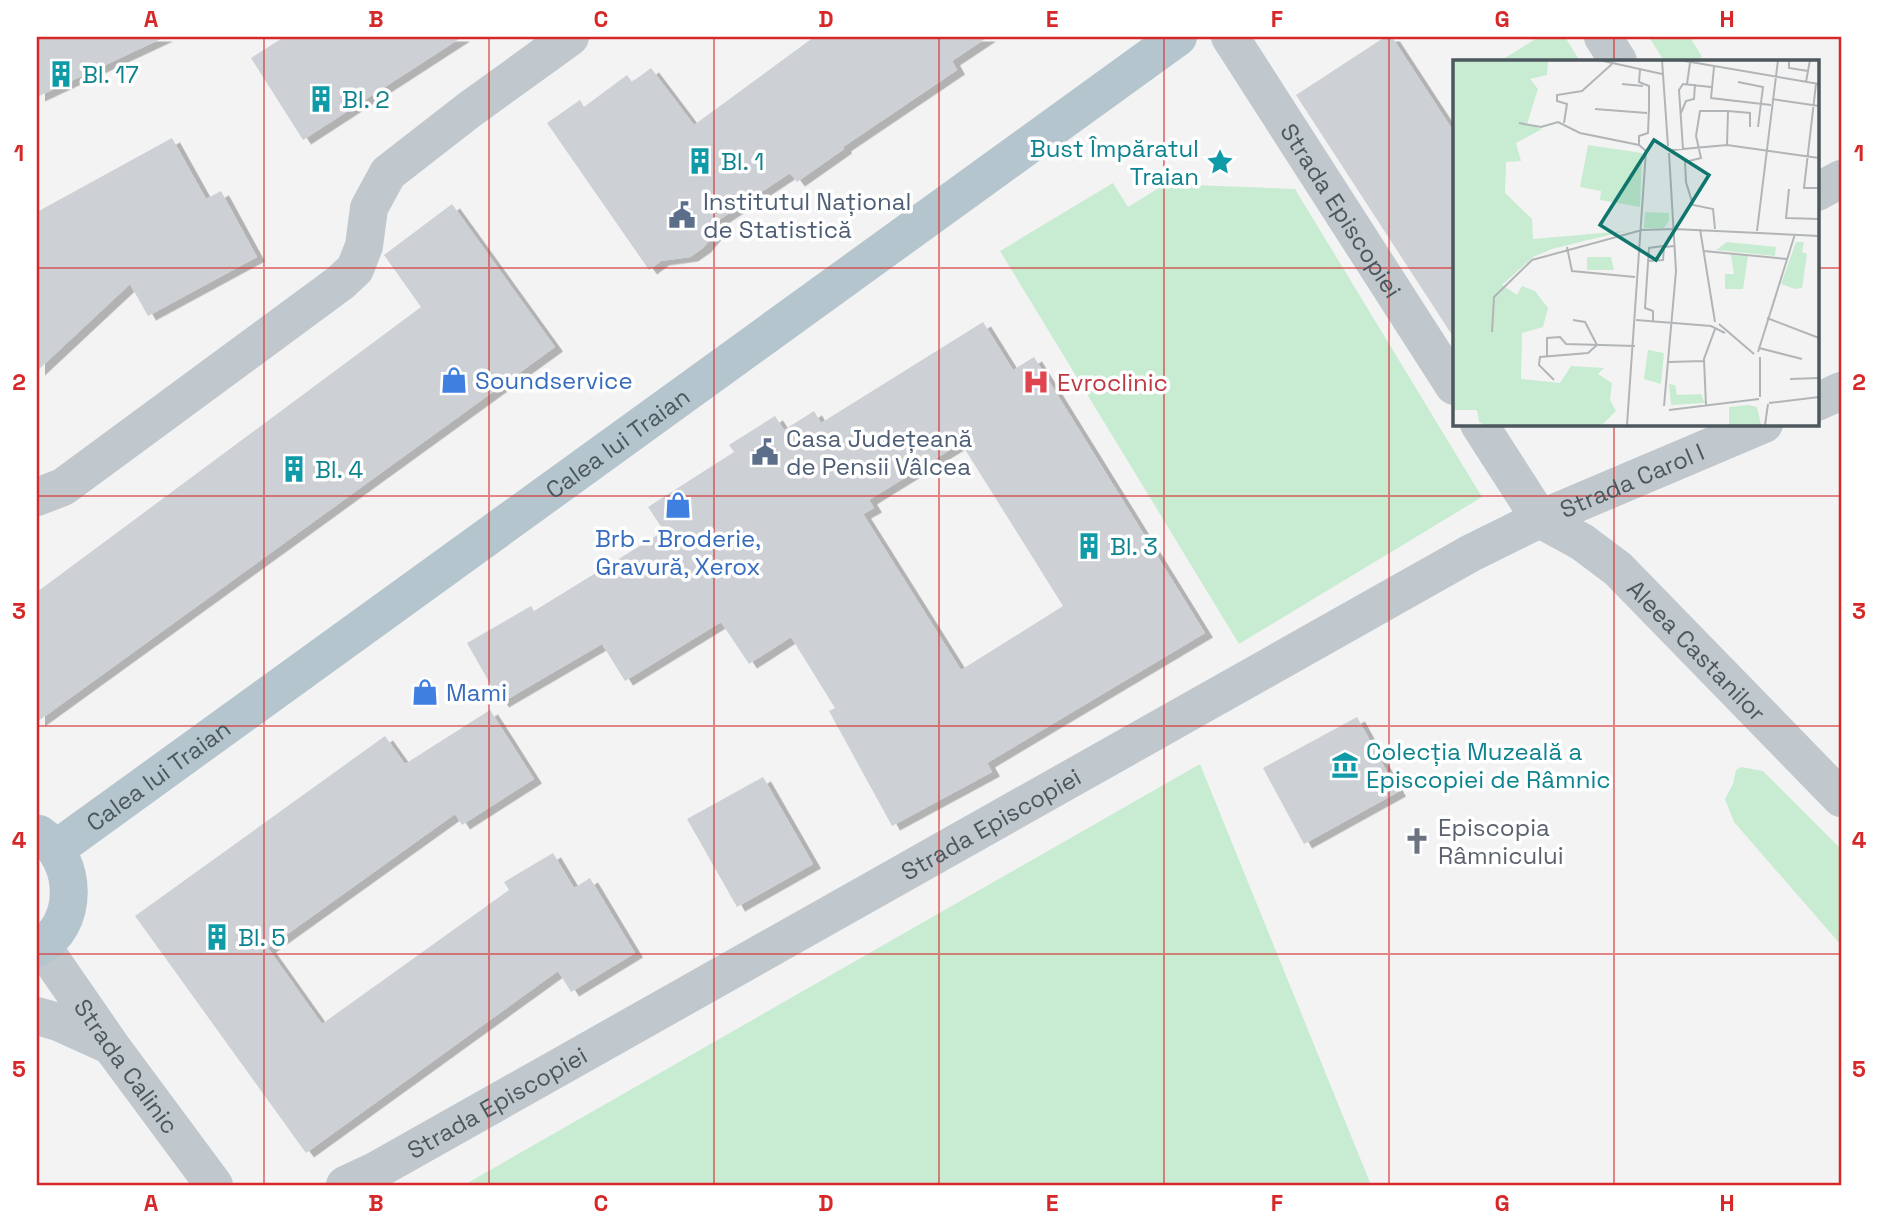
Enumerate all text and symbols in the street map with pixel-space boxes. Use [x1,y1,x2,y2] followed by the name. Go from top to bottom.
[144,4,159,34] text: A
[368,4,384,34] text: B
[594,4,608,34] text: C
[818,4,834,34] text: D
[1046,4,1058,34] text: E
[1271,4,1283,34] text: F
[1494,4,1510,34] text: G
[1719,4,1735,34] text: H
[46,59,76,89] building icon: Bl. 17
[82,59,139,90] place label: Bl. 17
[1453,60,1818,425] inset map
[306,84,336,114] building icon: Bl. 2
[342,84,390,115] place label: Bl. 2
[1274,117,1409,304] street label: Strada Episcopiei
[1030,133,1199,192] place label: Bust Împăratul Traian
[14,138,24,168] text: 1
[1854,138,1864,168] text: 1
[685,146,715,176] building icon: Bl. 1
[721,146,764,177] place label: Bl. 1
[1205,147,1235,177] place icon: Bust Împăratul Traian
[703,186,911,245] place label: Institutul Național de Statistică
[667,200,697,230] public building icon: Institutul Național de Statistică
[439,365,469,395] shop icon: Soundservice
[475,365,633,396] place label: Soundservice
[12,367,26,397] text: 2
[1021,367,1051,397] hospital icon: Evroclinic
[1057,367,1168,398] place label: Evroclinic
[1852,367,1866,397] text: 2
[539,380,696,505] street label: Calea lui Traian
[786,423,972,482] place label: Casa Județeană de Pensii Vâlcea
[1555,436,1709,524] street label: Strada Carol I
[750,437,780,467] public building icon: Casa Județeană de Pensii Vâlcea
[279,454,309,484] building icon: Bl. 4
[315,454,363,485] place label: Bl. 4
[663,490,693,520] shop icon: Brb - Broderie, Gravură, Xerox
[595,523,761,582] place label: Brb - Broderie, Gravură, Xerox
[1074,531,1104,561] building icon: Bl. 3
[1110,531,1158,562] place label: Bl. 3
[1621,573,1773,728] street label: Aleea Castanilor
[12,596,26,626] text: 3
[1852,596,1866,626] text: 3
[410,677,440,707] shop icon: Mami
[446,677,507,708] place label: Mami
[80,713,236,838] street label: Calea lui Traian
[1366,736,1611,795] place label: Colecția Muzeală a Episcopiei de Râmnic
[1330,750,1360,780] museum icon: Colecția Muzeală a Episcopiei de Râmnic
[895,761,1086,887] street label: Strada Episcopiei
[1438,812,1564,871] place label: Episcopia Râmnicului
[12,825,27,855] text: 4
[1852,825,1867,855] text: 4
[1402,826,1432,856] church icon: Episcopia Râmnicului
[202,922,232,952] building icon: Bl. 5
[238,922,286,953] place label: Bl. 5
[67,993,186,1140] street label: Strada Calinic
[401,1039,592,1165] street label: Strada Episcopiei
[12,1054,26,1084] text: 5
[1852,1054,1866,1084] text: 5
[144,1188,159,1218] text: A
[368,1188,384,1218] text: B
[594,1188,608,1218] text: C
[818,1188,834,1218] text: D
[1046,1188,1058,1218] text: E
[1271,1188,1283,1218] text: F
[1494,1188,1510,1218] text: G
[1719,1188,1735,1218] text: H

